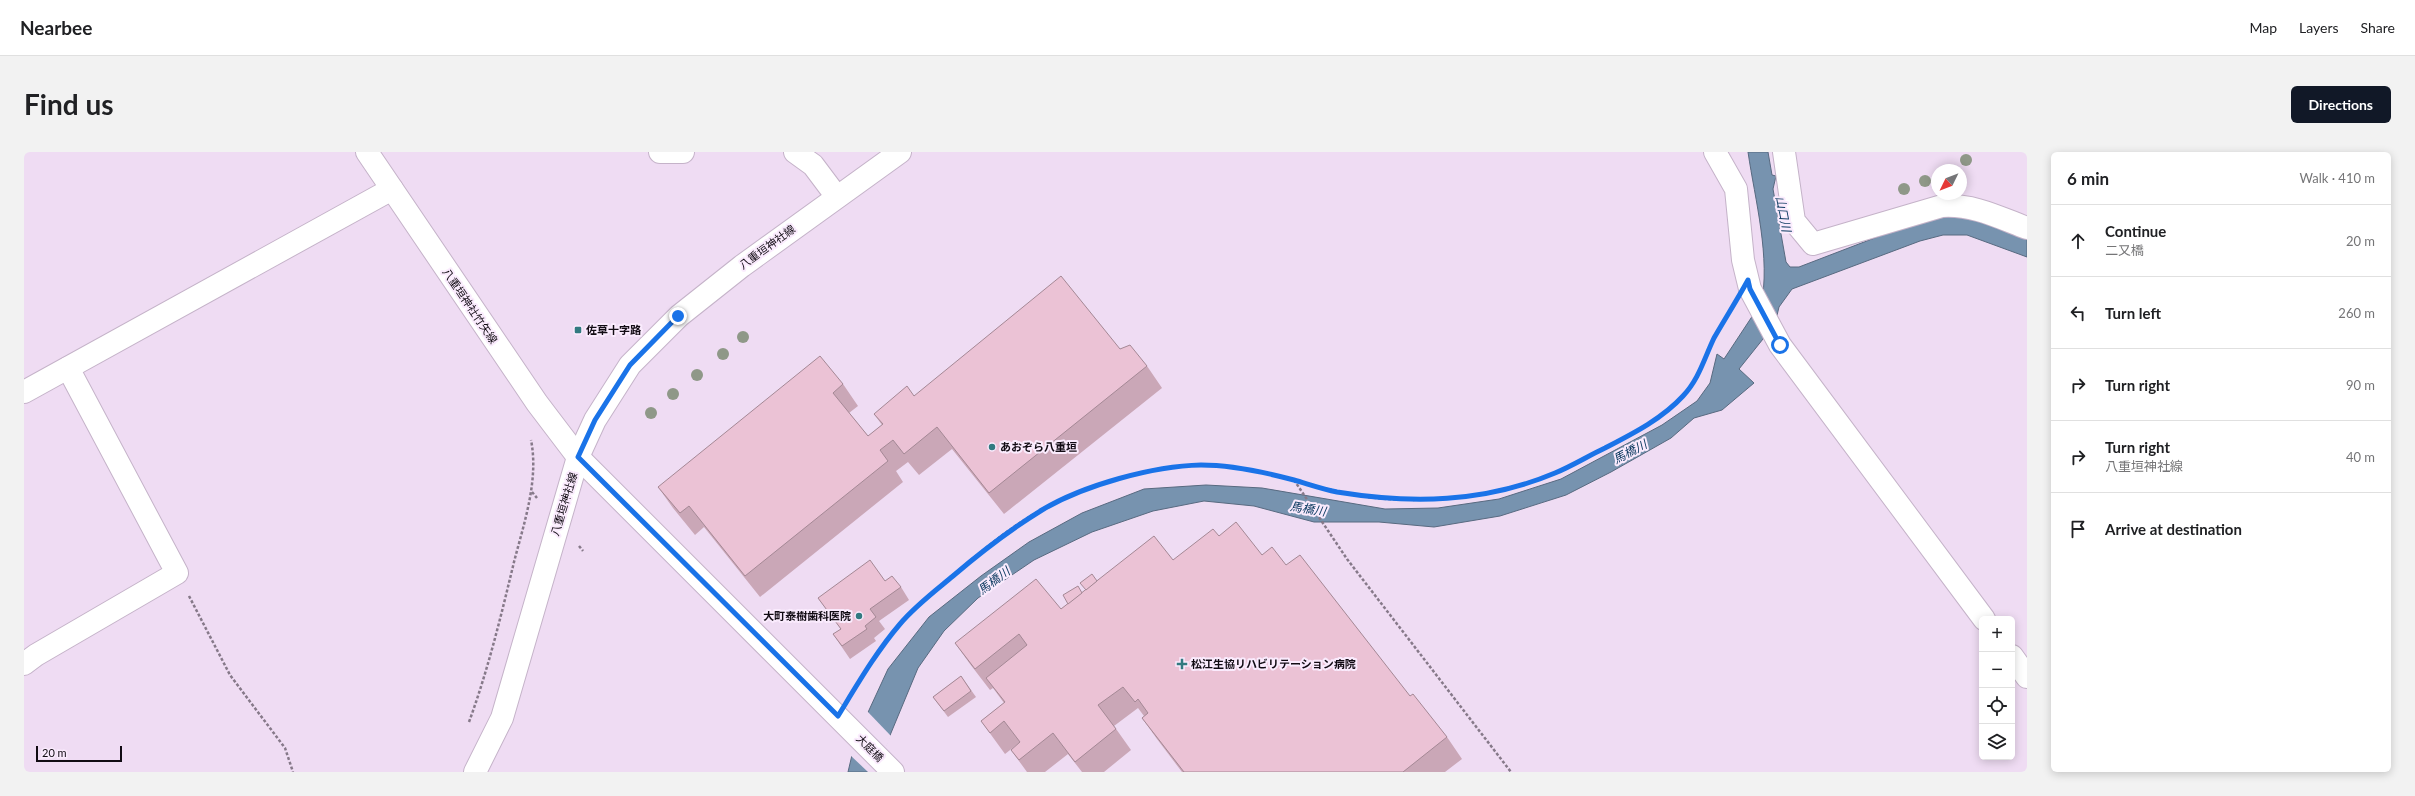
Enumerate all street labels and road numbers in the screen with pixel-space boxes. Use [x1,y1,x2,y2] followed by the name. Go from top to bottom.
[736,222,797,271] street label: 八重垣神社線
[440,266,500,346] street label: 八重垣神社竹矢線
[548,470,579,537] street label: 八重垣神社線
[854,731,887,764] street label: 大庭橋

